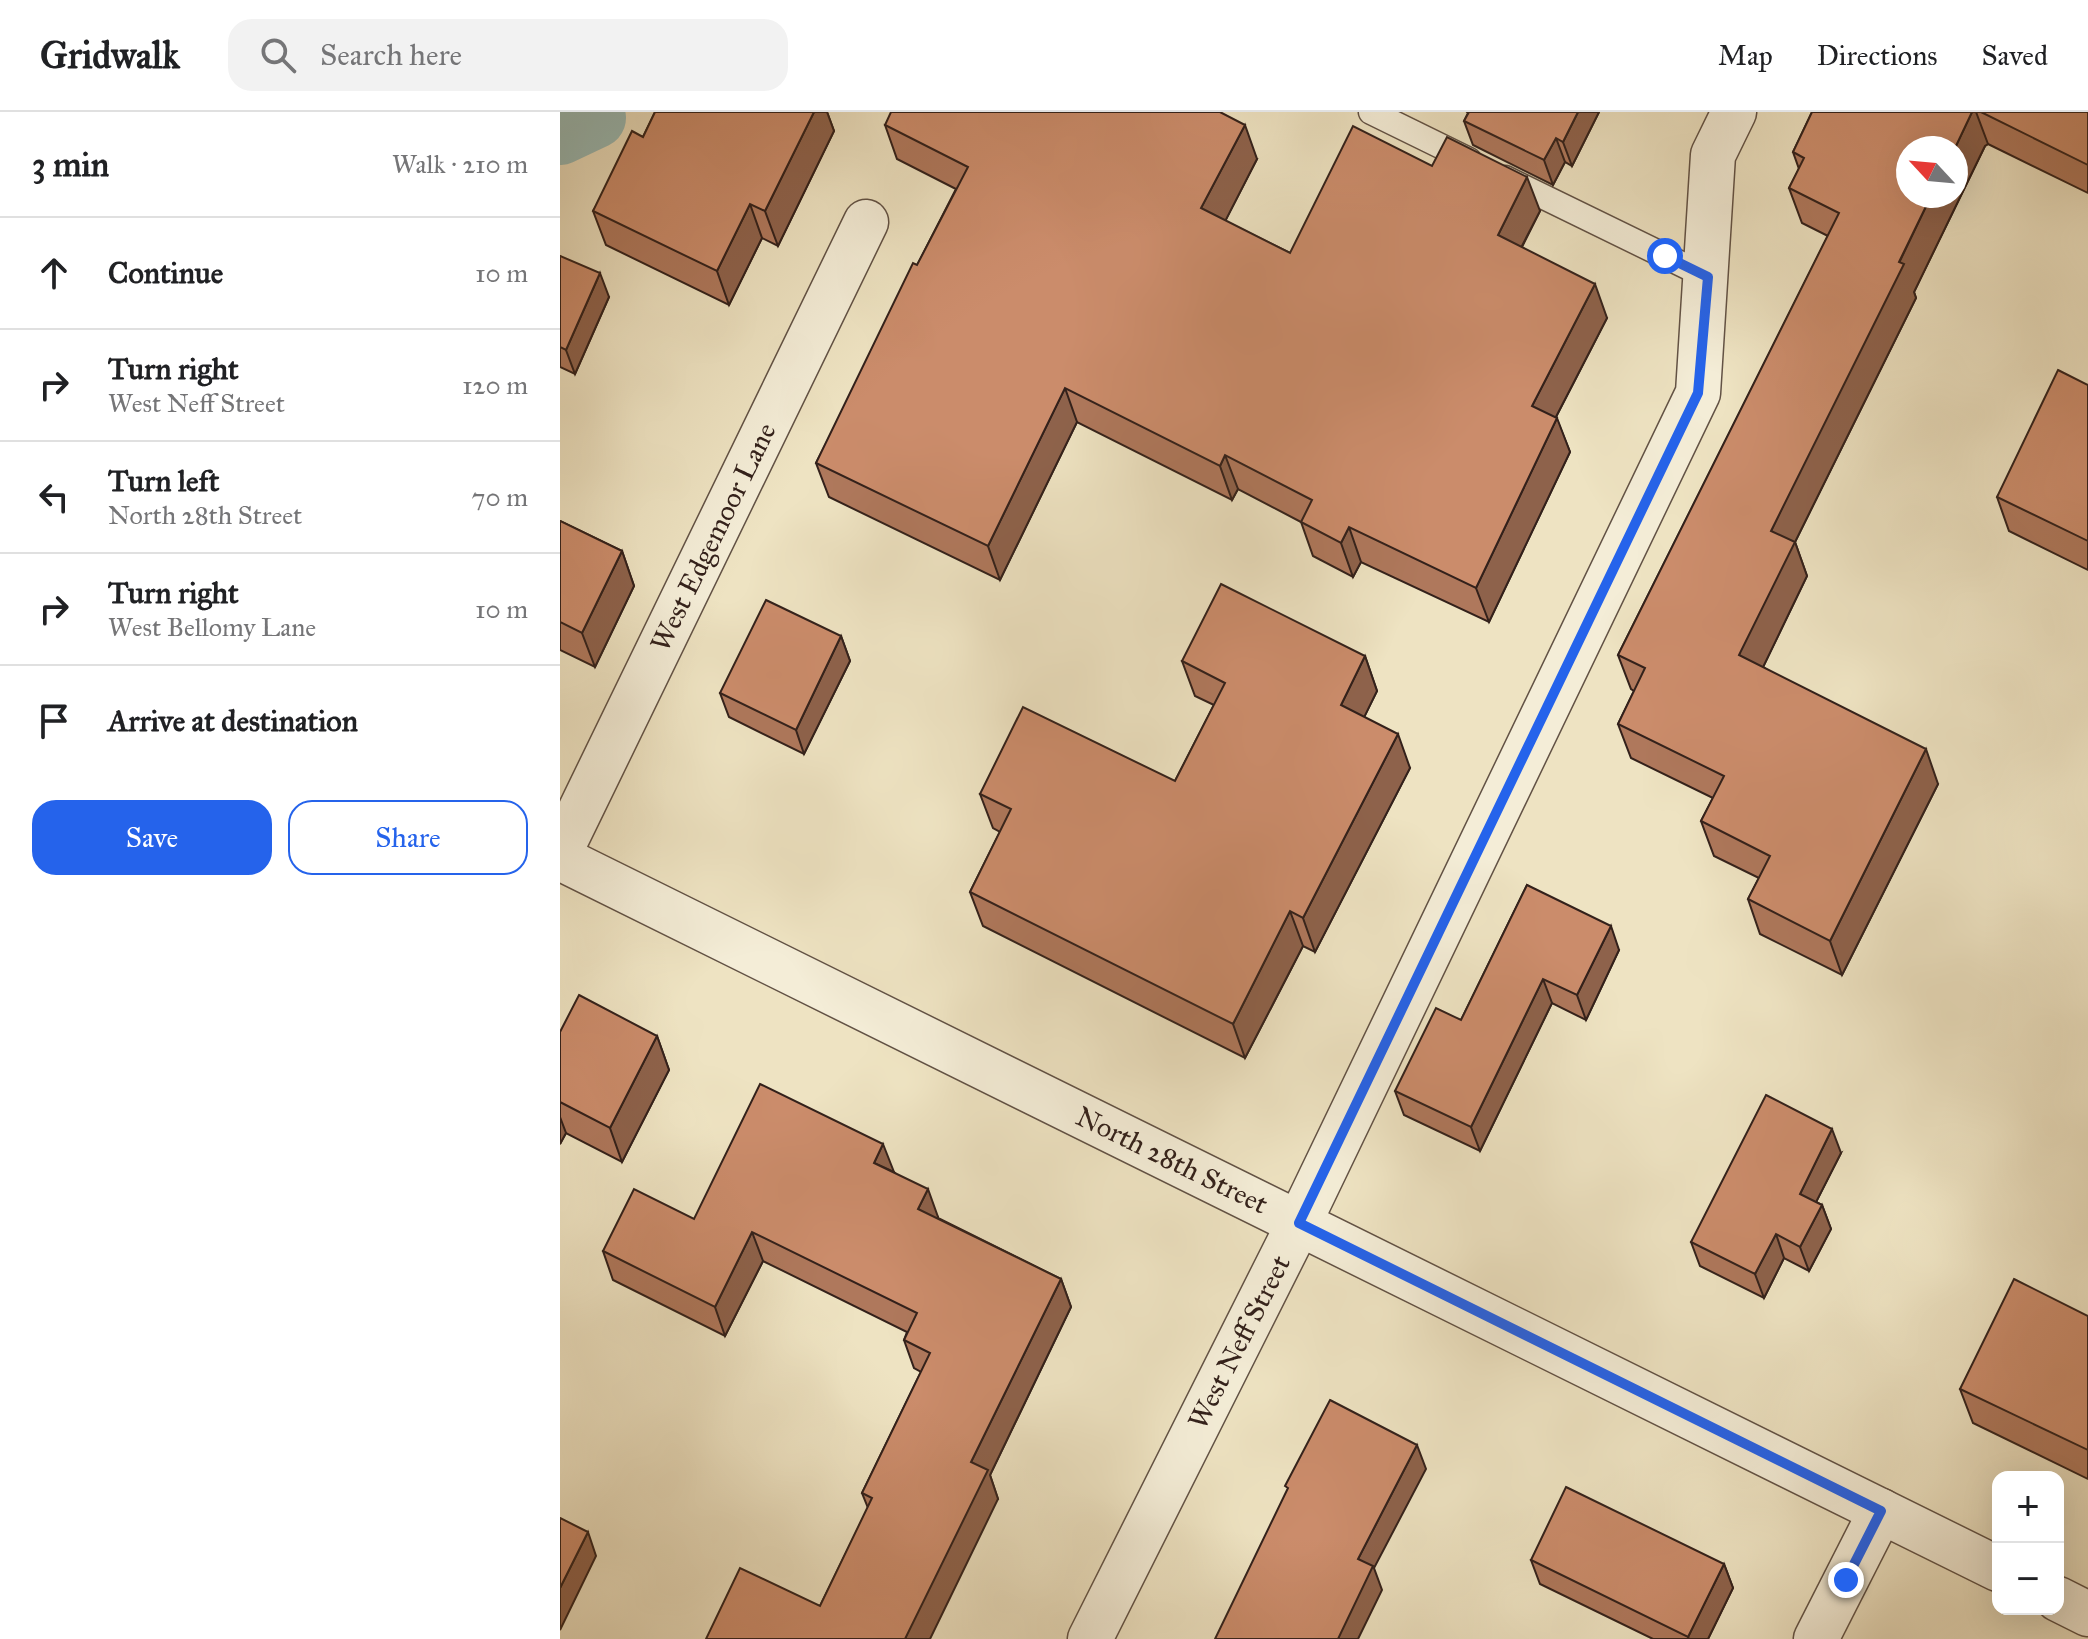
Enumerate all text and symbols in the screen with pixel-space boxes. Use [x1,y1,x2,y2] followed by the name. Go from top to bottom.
[228,19,788,91] search box
[40,32,180,78] text: Gridwalk
[256,33,300,77] icon: search
[320,37,462,73] text: Search here
[1718,38,1773,73] text: Map
[1817,38,1938,73] text: Directions
[1982,38,2048,73] text: Saved
[1896,136,1968,208] north arrow
[32,144,109,185] text: 3 min
[392,148,528,180] text: Walk · 210 m
[1647,238,1683,274] route start
[32,251,76,295] icon: ahead
[108,255,223,291] text: Continue
[475,257,528,289] text: 10 m
[108,351,239,387] text: Turn right
[32,363,76,407] icon: right
[462,369,528,401] text: 120 m
[108,387,285,419] text: West Neff Street
[642,417,784,657] street label: West Edgemoor Lane
[108,463,219,499] text: Turn left
[32,475,76,519] icon: left
[472,481,528,513] text: 70 m
[108,499,302,531] text: North 28th Street
[108,575,239,611] text: Turn right
[32,587,76,631] icon: right
[475,593,528,625] text: 10 m
[108,611,316,643] text: West Bellomy Lane
[32,699,76,743] icon: arrive
[108,703,358,739] text: Arrive at destination
[32,800,272,875] button: Save
[288,800,528,875] button: Share
[1070,1098,1274,1222] street label: North 28th Street
[1180,1249,1298,1435] street label: West Neff Street
[1992,1471,2064,1615] map controls
[1992,1471,2064,1543] button: +
[1992,1543,2064,1615] button: −
[1828,1562,1864,1598] route end

